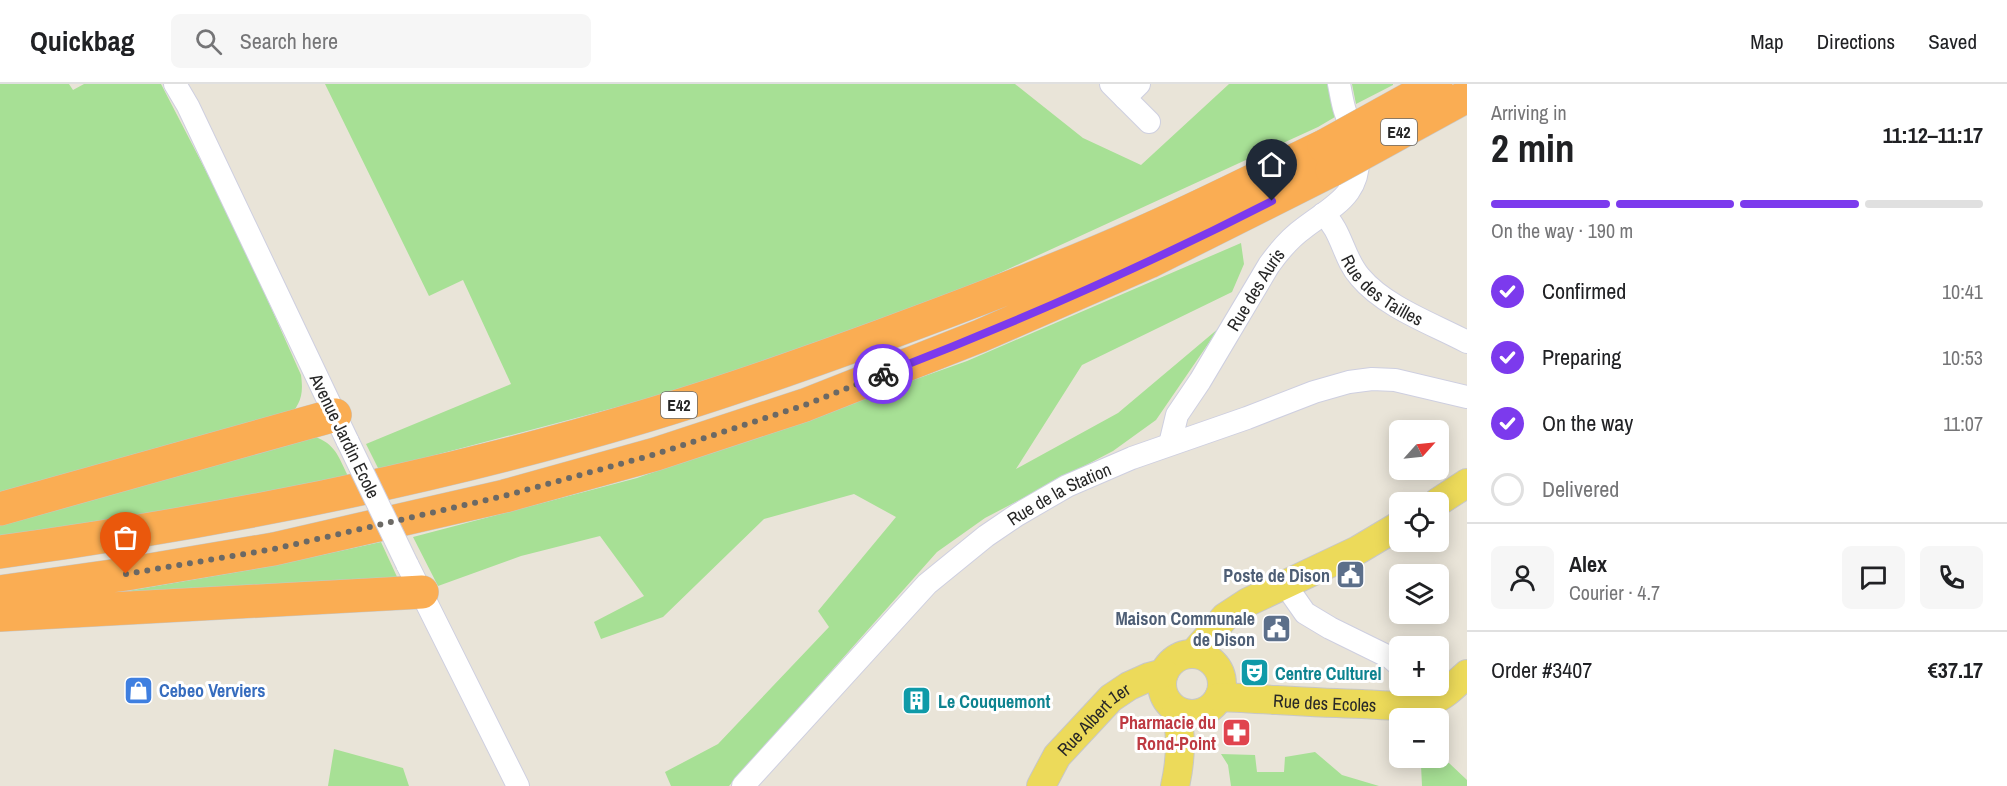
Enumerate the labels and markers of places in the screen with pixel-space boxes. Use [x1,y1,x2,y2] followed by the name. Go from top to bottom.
[1246,139,1297,201] pin
[100,512,151,574] pin
[1335,559,1367,591] public building icon: Poste de Dison
[1223,563,1330,588] place label: Poste de Dison
[1116,606,1255,652] place label: Maison Communale de Dison
[1260,612,1292,644] public building icon: Maison Communale de Dison
[1238,657,1270,689] theatre icon: Centre Culturel
[1275,661,1382,686] place label: Centre Culturel
[122,674,154,706] shop icon: Cebeo Verviers
[159,678,265,703] place label: Cebeo Verviers
[901,685,933,717] building icon: Le Couquemont
[938,689,1050,714] place label: Le Couquemont
[1119,710,1216,756] place label: Pharmacie du Rond-Point
[1221,716,1253,748] pharmacy icon: Pharmacie du Rond-Point

